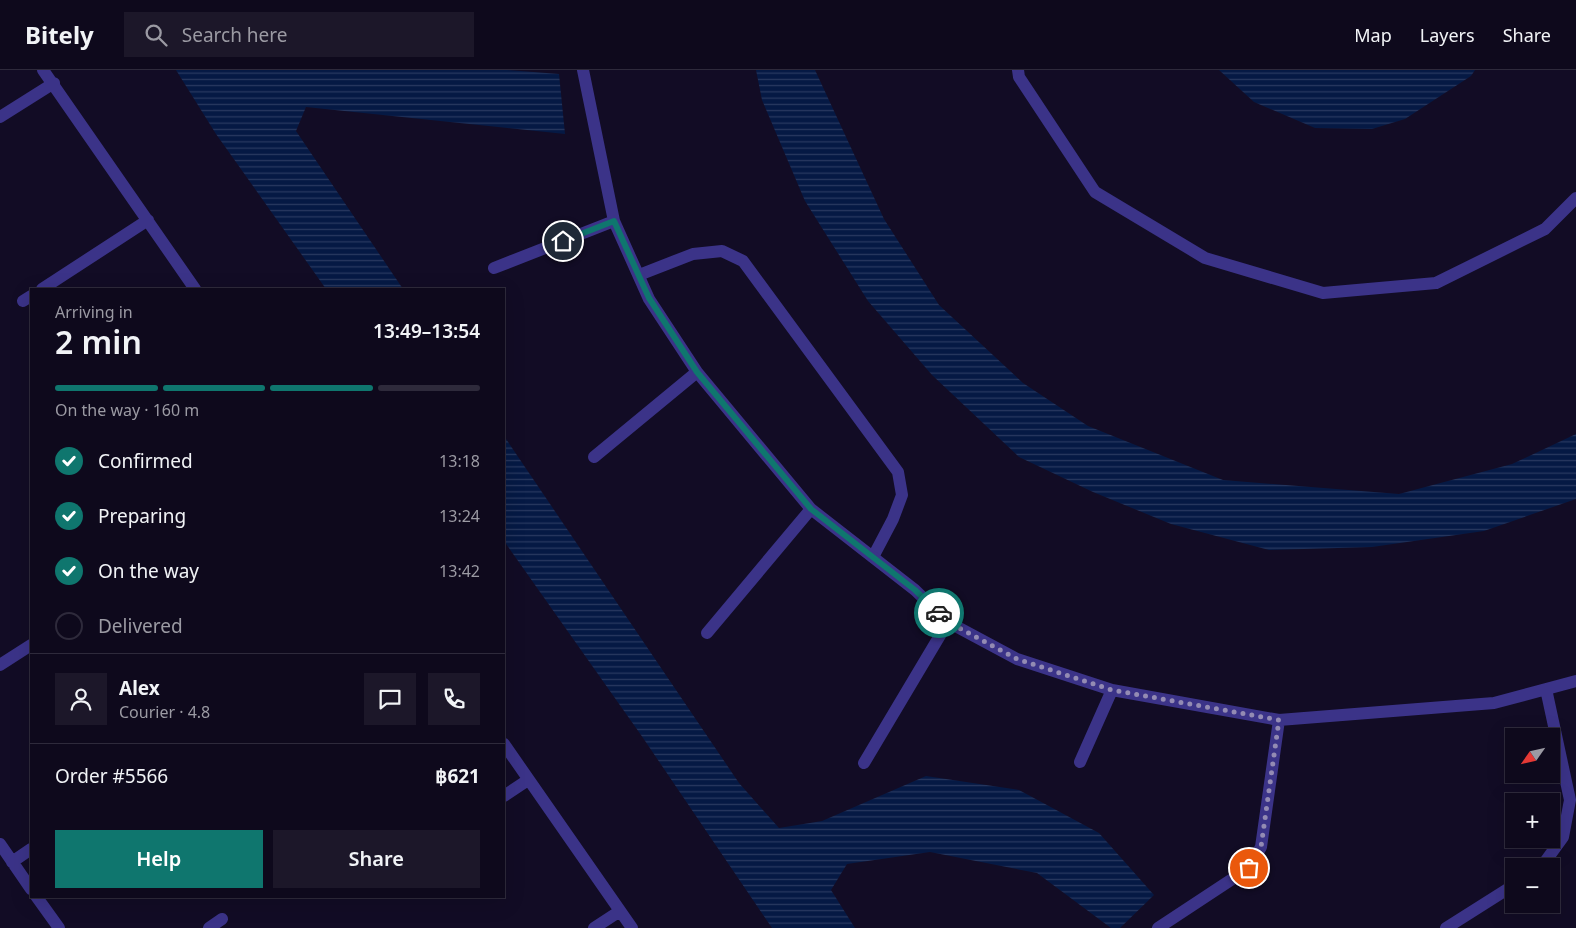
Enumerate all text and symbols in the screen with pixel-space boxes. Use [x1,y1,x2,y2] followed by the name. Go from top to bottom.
[124,12,474,57] search box
[25,18,94,51] text: Bitely
[142,21,170,49] icon: search
[182,22,287,48] text: Search here
[1354,23,1392,47] text: Map
[1420,23,1475,47] text: Layers
[1503,23,1551,47] text: Share
[542,220,584,262] pin
[549,227,577,255] icon: home
[55,301,133,323] text: Arriving in
[373,318,480,344] text: 13:49–13:54
[55,320,142,363] text: 2 min
[55,399,199,421] text: On the way · 160 m
[55,447,83,475] icon: check
[98,448,193,474] text: Confirmed
[439,450,480,472] text: 13:18
[55,502,83,530] icon: check
[98,503,186,529] text: Preparing
[439,505,480,527] text: 13:24
[55,557,83,585] icon: check
[98,558,199,584] text: On the way
[439,560,480,582] text: 13:42
[914,588,964,638] courier
[925,599,953,627] icon: car
[98,613,183,639] text: Delivered
[55,673,107,725] button: person
[364,673,416,725] button: chat
[428,673,480,725] button: phone
[119,675,160,701] text: Alex
[119,701,210,723] text: Courier · 4.8
[1505,728,1560,782] north arrow
[1505,728,1560,913] map controls
[55,763,168,789] text: Order #5566
[435,763,480,789] text: ฿621
[1505,793,1560,848] button: +
[55,830,263,888] button: Help
[273,830,480,888] button: Share
[1228,847,1270,889] pin
[1235,854,1263,882] icon: bag
[1505,858,1560,913] button: −

